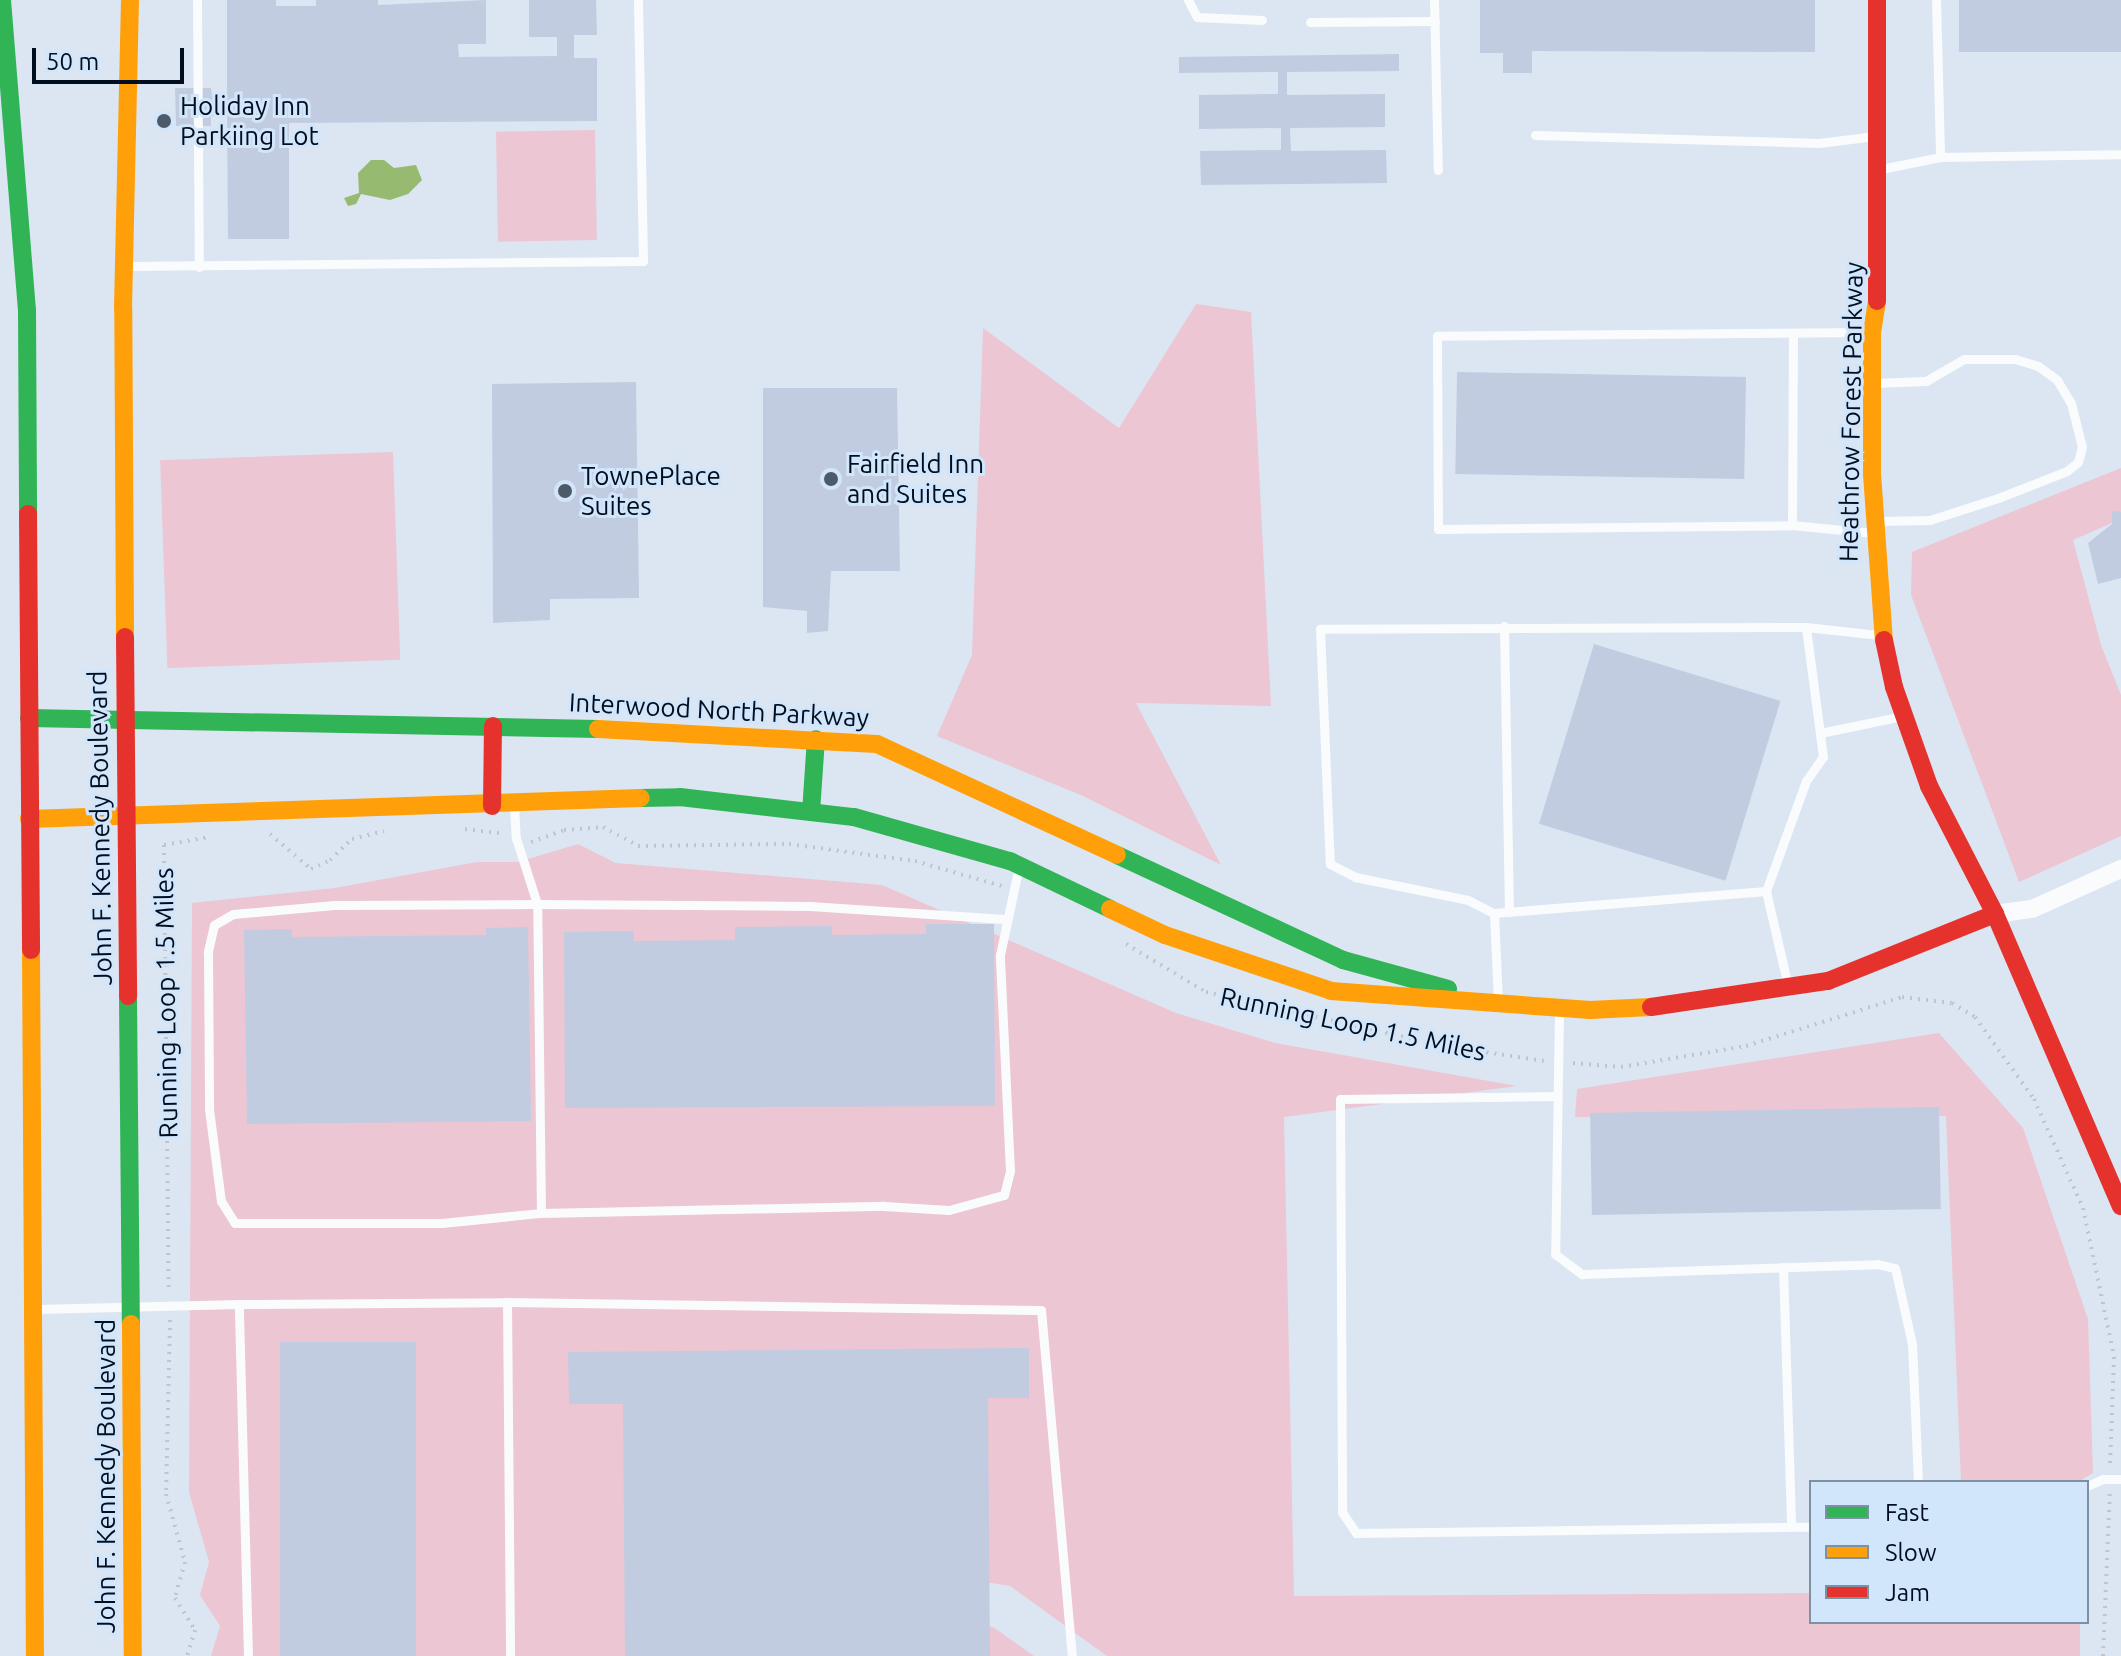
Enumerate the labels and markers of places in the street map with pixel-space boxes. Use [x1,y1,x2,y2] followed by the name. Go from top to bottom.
[180,90,319,152] place label: Holiday Inn Parkiing Lot
[155,112,173,130] marker: Holiday Inn Parkiing Lot
[847,448,984,510] place label: Fairfield Inn and Suites
[581,460,721,522] place label: TownePlace Suites
[822,470,840,488] marker: Fairfield Inn and Suites
[556,482,574,500] marker: TownePlace Suites

